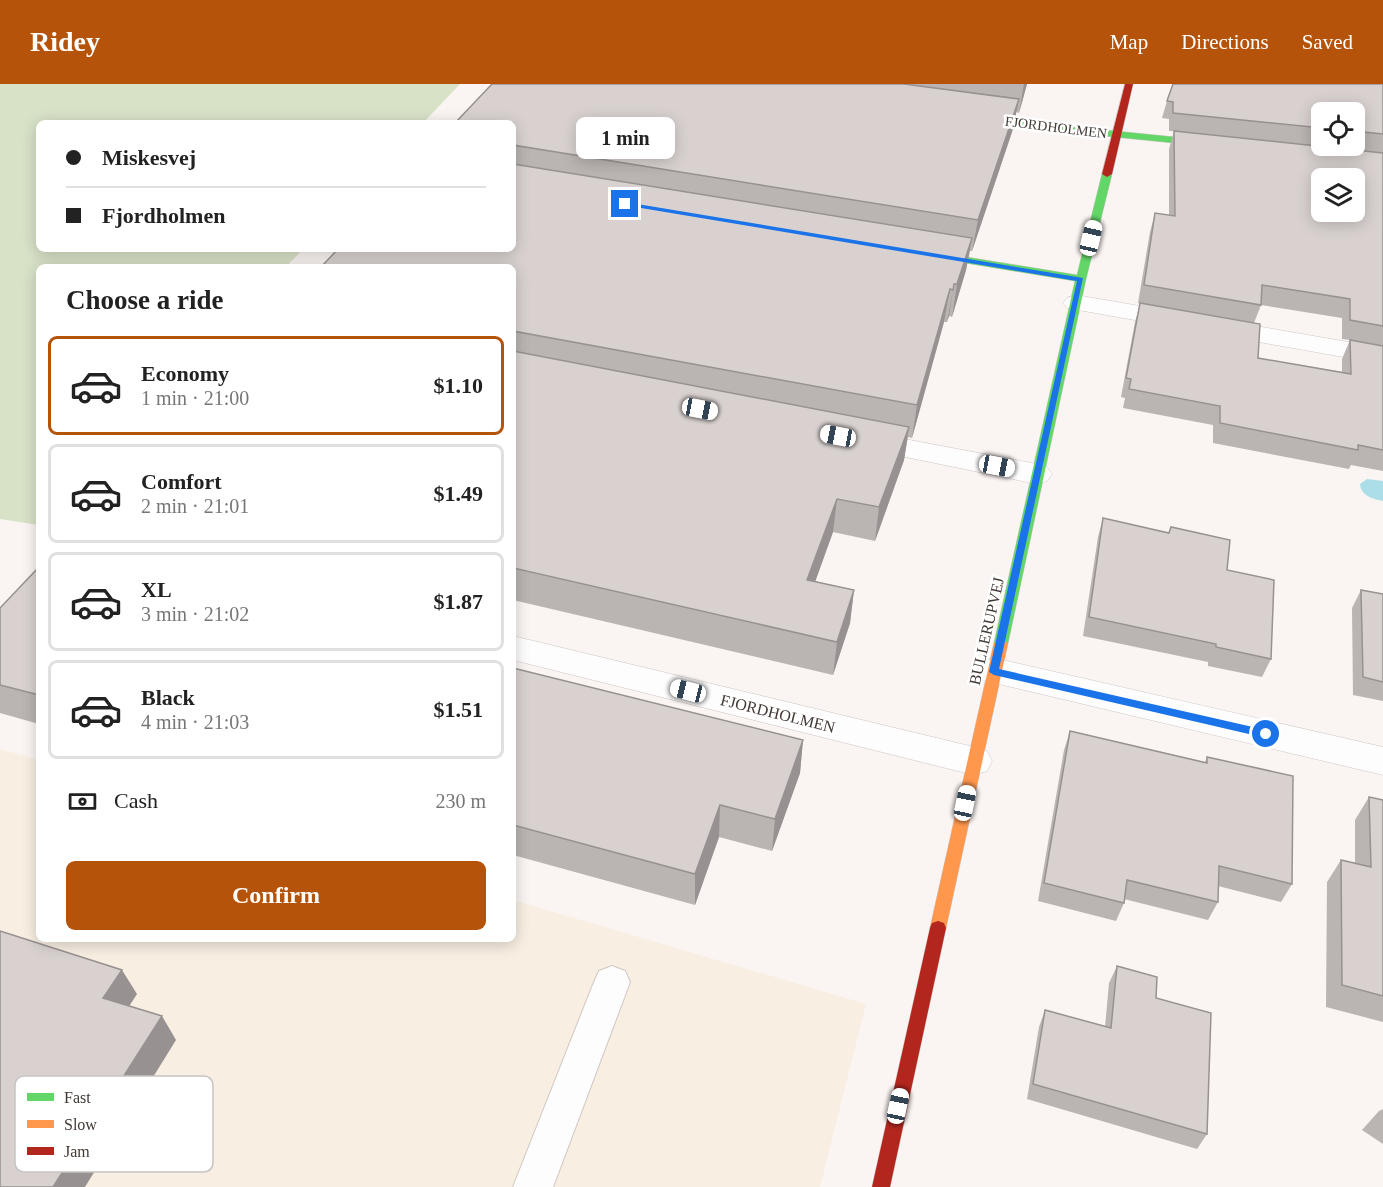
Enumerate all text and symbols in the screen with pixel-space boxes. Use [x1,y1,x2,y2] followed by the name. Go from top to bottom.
[30,26,100,57] text: Ridey
[1110,30,1148,54] text: Map
[1181,30,1269,54] text: Directions
[1302,30,1353,54] text: Saved
[1311,102,1365,222] map controls
[1311,102,1365,156] button: locate
[1004,114,1108,141] street label: FJORDHOLMEN
[576,117,674,159] callout: 1 min
[601,127,650,149] text: 1 min
[102,145,196,170] text: Miskesvej
[1311,168,1365,222] button: layers
[611,190,638,217] route end
[102,203,225,228] text: Fjordholmen
[1078,218,1104,258] car
[66,285,224,315] text: Choose a ride
[69,359,123,413] icon: car
[141,361,229,386] text: Economy
[434,373,483,398] text: $1.10
[141,387,249,409] text: 1 min · 21:00
[681,397,719,421] car
[819,424,857,448] car
[978,454,1016,478] car
[69,467,123,521] icon: car
[141,469,222,494] text: Comfort
[434,481,483,506] text: $1.49
[141,495,249,517] text: 2 min · 21:01
[69,575,123,629] icon: car
[966,575,1007,687] street label: BULLERUPVEJ
[141,577,172,602] text: XL
[434,589,483,614] text: $1.87
[141,603,249,625] text: 3 min · 21:02
[668,678,708,704] car
[69,683,123,737] icon: car
[141,685,195,710] text: Black
[719,691,837,736] street label: FJORDHOLMEN
[434,697,483,722] text: $1.51
[141,711,249,733] text: 4 min · 21:03
[1252,720,1279,747] route start
[952,784,978,822] car
[66,785,99,818] icon: cash
[114,788,158,813] text: Cash
[435,790,486,812] text: 230 m
[66,861,486,930] button: Confirm
[15,1076,213,1172] legend
[885,1087,911,1125] car
[64,1089,91,1106] text: Fast
[64,1116,97,1133] text: Slow
[64,1143,90,1160] text: Jam

